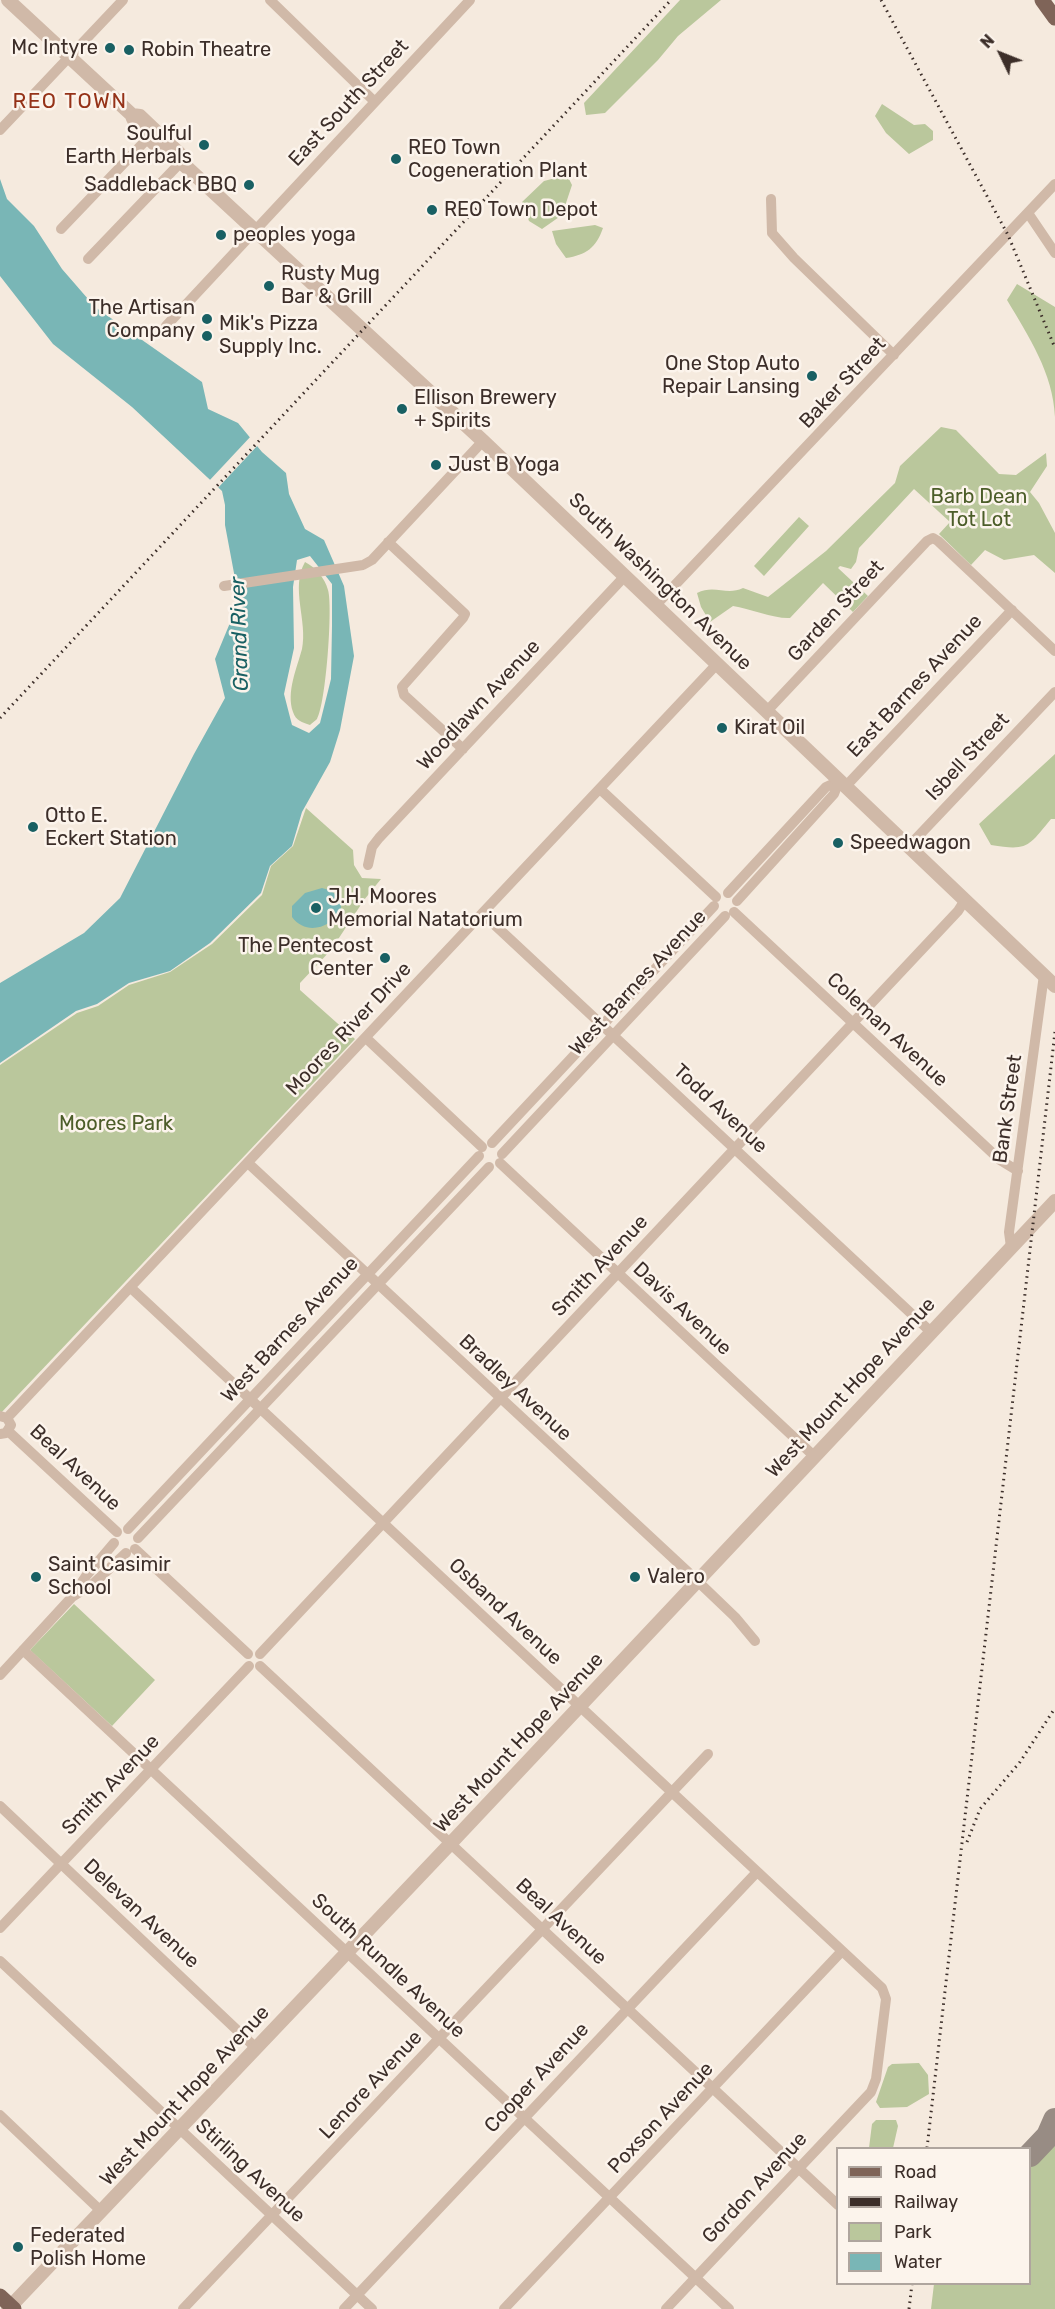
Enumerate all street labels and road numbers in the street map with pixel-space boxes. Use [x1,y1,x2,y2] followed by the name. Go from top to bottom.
[284,35,414,171] street label: East South Street
[795,332,891,434] street label: Baker Street
[563,488,757,676] street label: South Washington Avenue
[783,555,889,667] street label: Garden Street
[843,610,987,762] street label: East Barnes Avenue
[412,635,546,775] street label: Woodlawn Avenue
[921,708,1015,806] street label: Isbell Street
[564,905,712,1061] street label: West Barnes Avenue
[281,958,417,1100] street label: Moores River Drive
[821,968,953,1092] street label: Coleman Avenue
[988,1053,1028,1165] street label: Bank Street
[668,1059,772,1159] street label: Todd Avenue
[547,1210,653,1322] street label: Smith Avenue
[216,1252,364,1408] street label: West Barnes Avenue
[628,1257,736,1361] street label: Davis Avenue
[761,1293,941,1483] street label: West Mount Hope Avenue
[454,1330,576,1446] street label: Bradley Avenue
[25,1420,125,1516] street label: Beal Avenue
[444,1554,566,1670] street label: Osband Avenue
[429,1648,609,1838] street label: West Mount Hope Avenue
[57,1730,165,1840] street label: Smith Avenue
[78,1854,204,1974] street label: Delevan Avenue
[511,1874,611,1970] street label: Beal Avenue
[306,1889,470,2043] street label: South Rundle Avenue
[95,2001,275,2191] street label: West Mount Hope Avenue
[480,2018,594,2138] street label: Cooper Avenue
[315,2026,427,2144] street label: Lenore Avenue
[603,2057,719,2179] street label: Poxson Avenue
[190,2114,310,2228] street label: Stirling Avenue
[697,2128,813,2248] street label: Gordon Avenue

